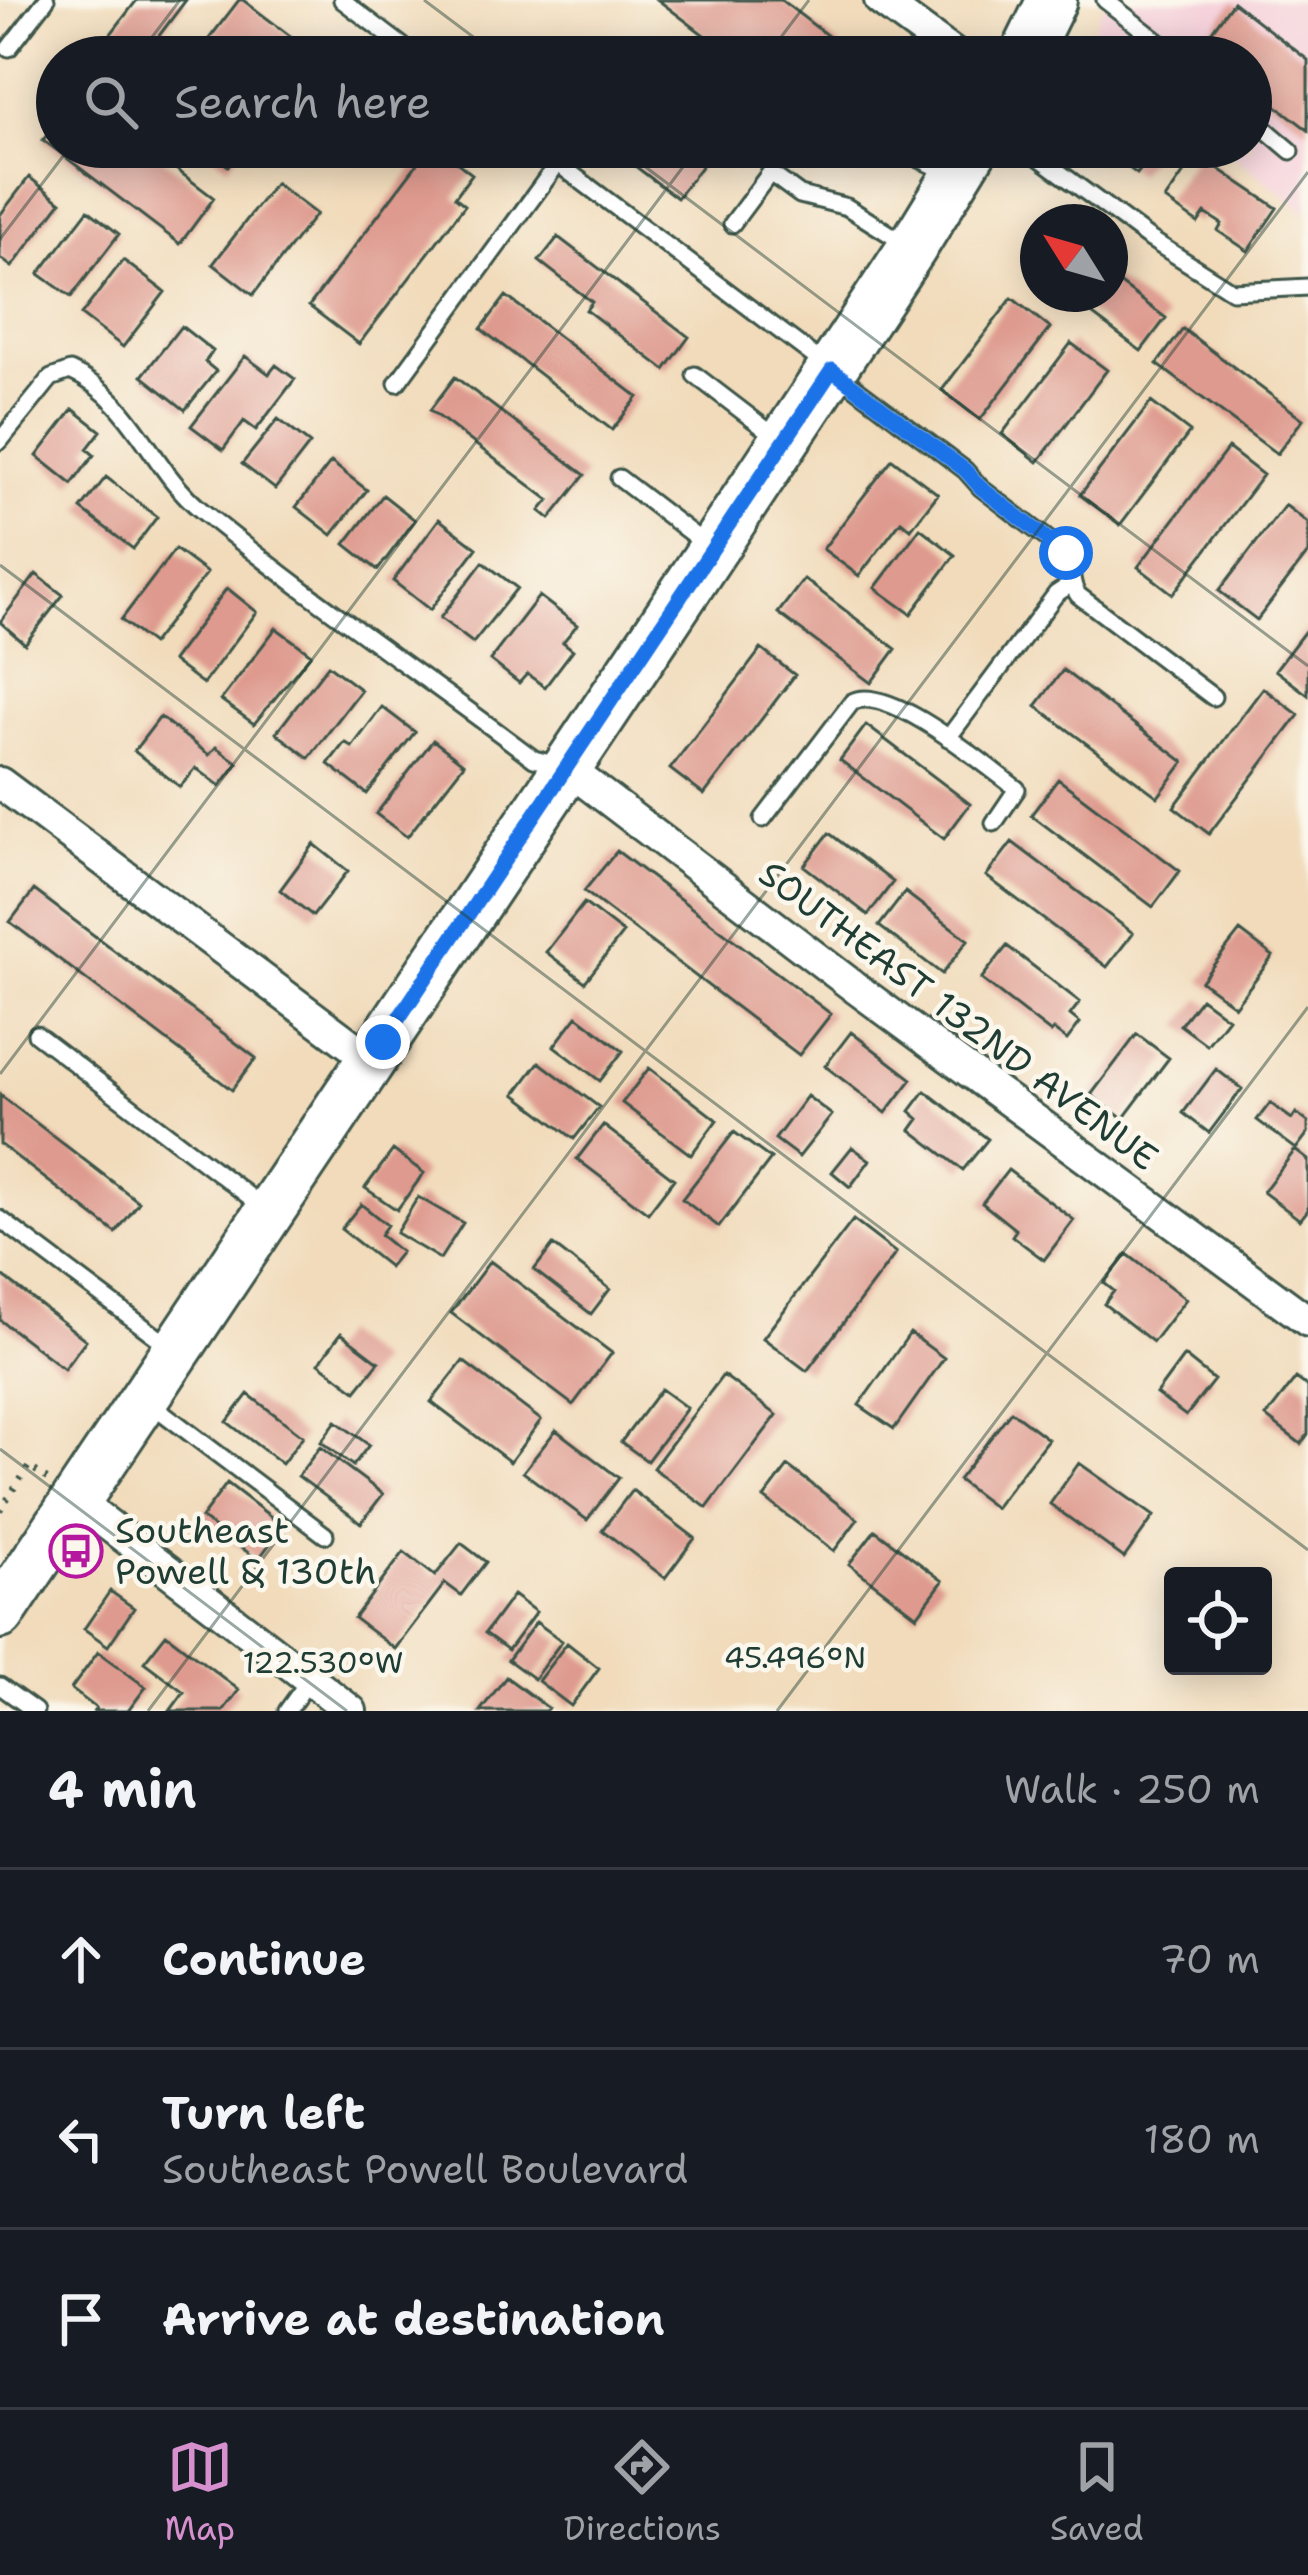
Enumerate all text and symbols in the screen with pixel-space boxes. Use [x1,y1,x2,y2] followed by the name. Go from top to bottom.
[36,36,1272,168] search box
[78,69,144,135] icon: search
[174,72,431,132] text: Search here
[1020,204,1128,312] north arrow
[1039,526,1093,580] route start
[749,849,1168,1182] street label: SOUTHEAST 132ND AVENUE
[356,1015,410,1069] route end
[115,1506,376,1596] place label: Southeast Powell & 130th
[48,1523,104,1579] bus stop icon: Southeast Powell & 130th
[1164,1567,1272,1675] map controls
[1164,1567,1272,1675] button: locate
[724,1637,866,1678] text: 45.496°N
[242,1642,404,1683] text: 122.530°W
[48,1755,197,1823] text: 4 min
[1004,1763,1260,1815] text: Walk · 250 m
[48,1926,114,1992] icon: ahead
[162,1929,366,1989] text: Continue
[1159,1933,1260,1985] text: 70 m
[162,2083,365,2143] text: Turn left
[48,2106,114,2172] icon: left
[1144,2113,1260,2165] text: 180 m
[162,2143,688,2195] text: Southeast Powell Boulevard
[48,2286,114,2352] icon: arrive
[162,2289,665,2349] text: Arrive at destination
[164,2434,235,2551] tab: Map
[564,2434,721,2551] tab: Directions
[1050,2434,1144,2551] tab: Saved

